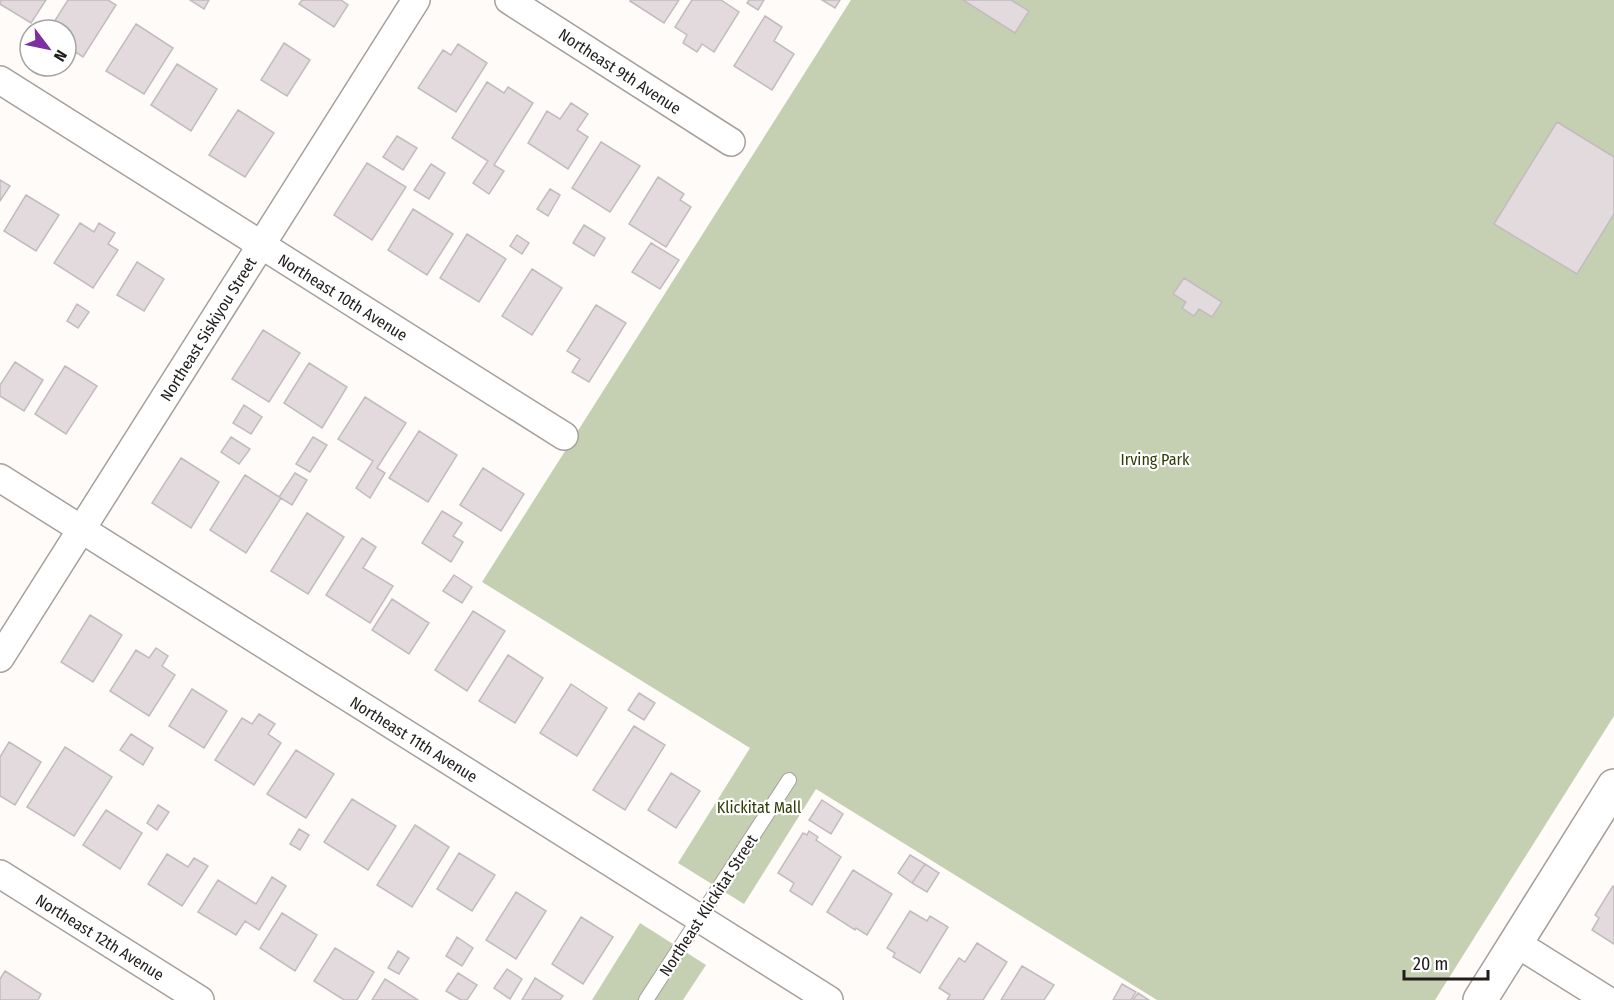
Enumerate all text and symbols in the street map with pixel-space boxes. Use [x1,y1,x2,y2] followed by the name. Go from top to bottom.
[18,18,78,78] north arrow
[555,25,685,118] street label: Northeast 9th Avenue
[50,47,71,65] text: N
[275,250,411,345] street label: Northeast 10th Avenue
[156,253,261,405] street label: Northeast Siskiyou Street
[1120,450,1190,469] park label: Irving Park
[347,693,481,786] street label: Northeast 11th Avenue
[717,798,801,817] park label: Klickitat Mall
[656,830,762,980] street label: Northeast Klickitat Street
[32,890,167,985] street label: Northeast 12th Avenue
[1404,943,1488,981] scale bar
[1413,953,1448,975] text: 20 m

